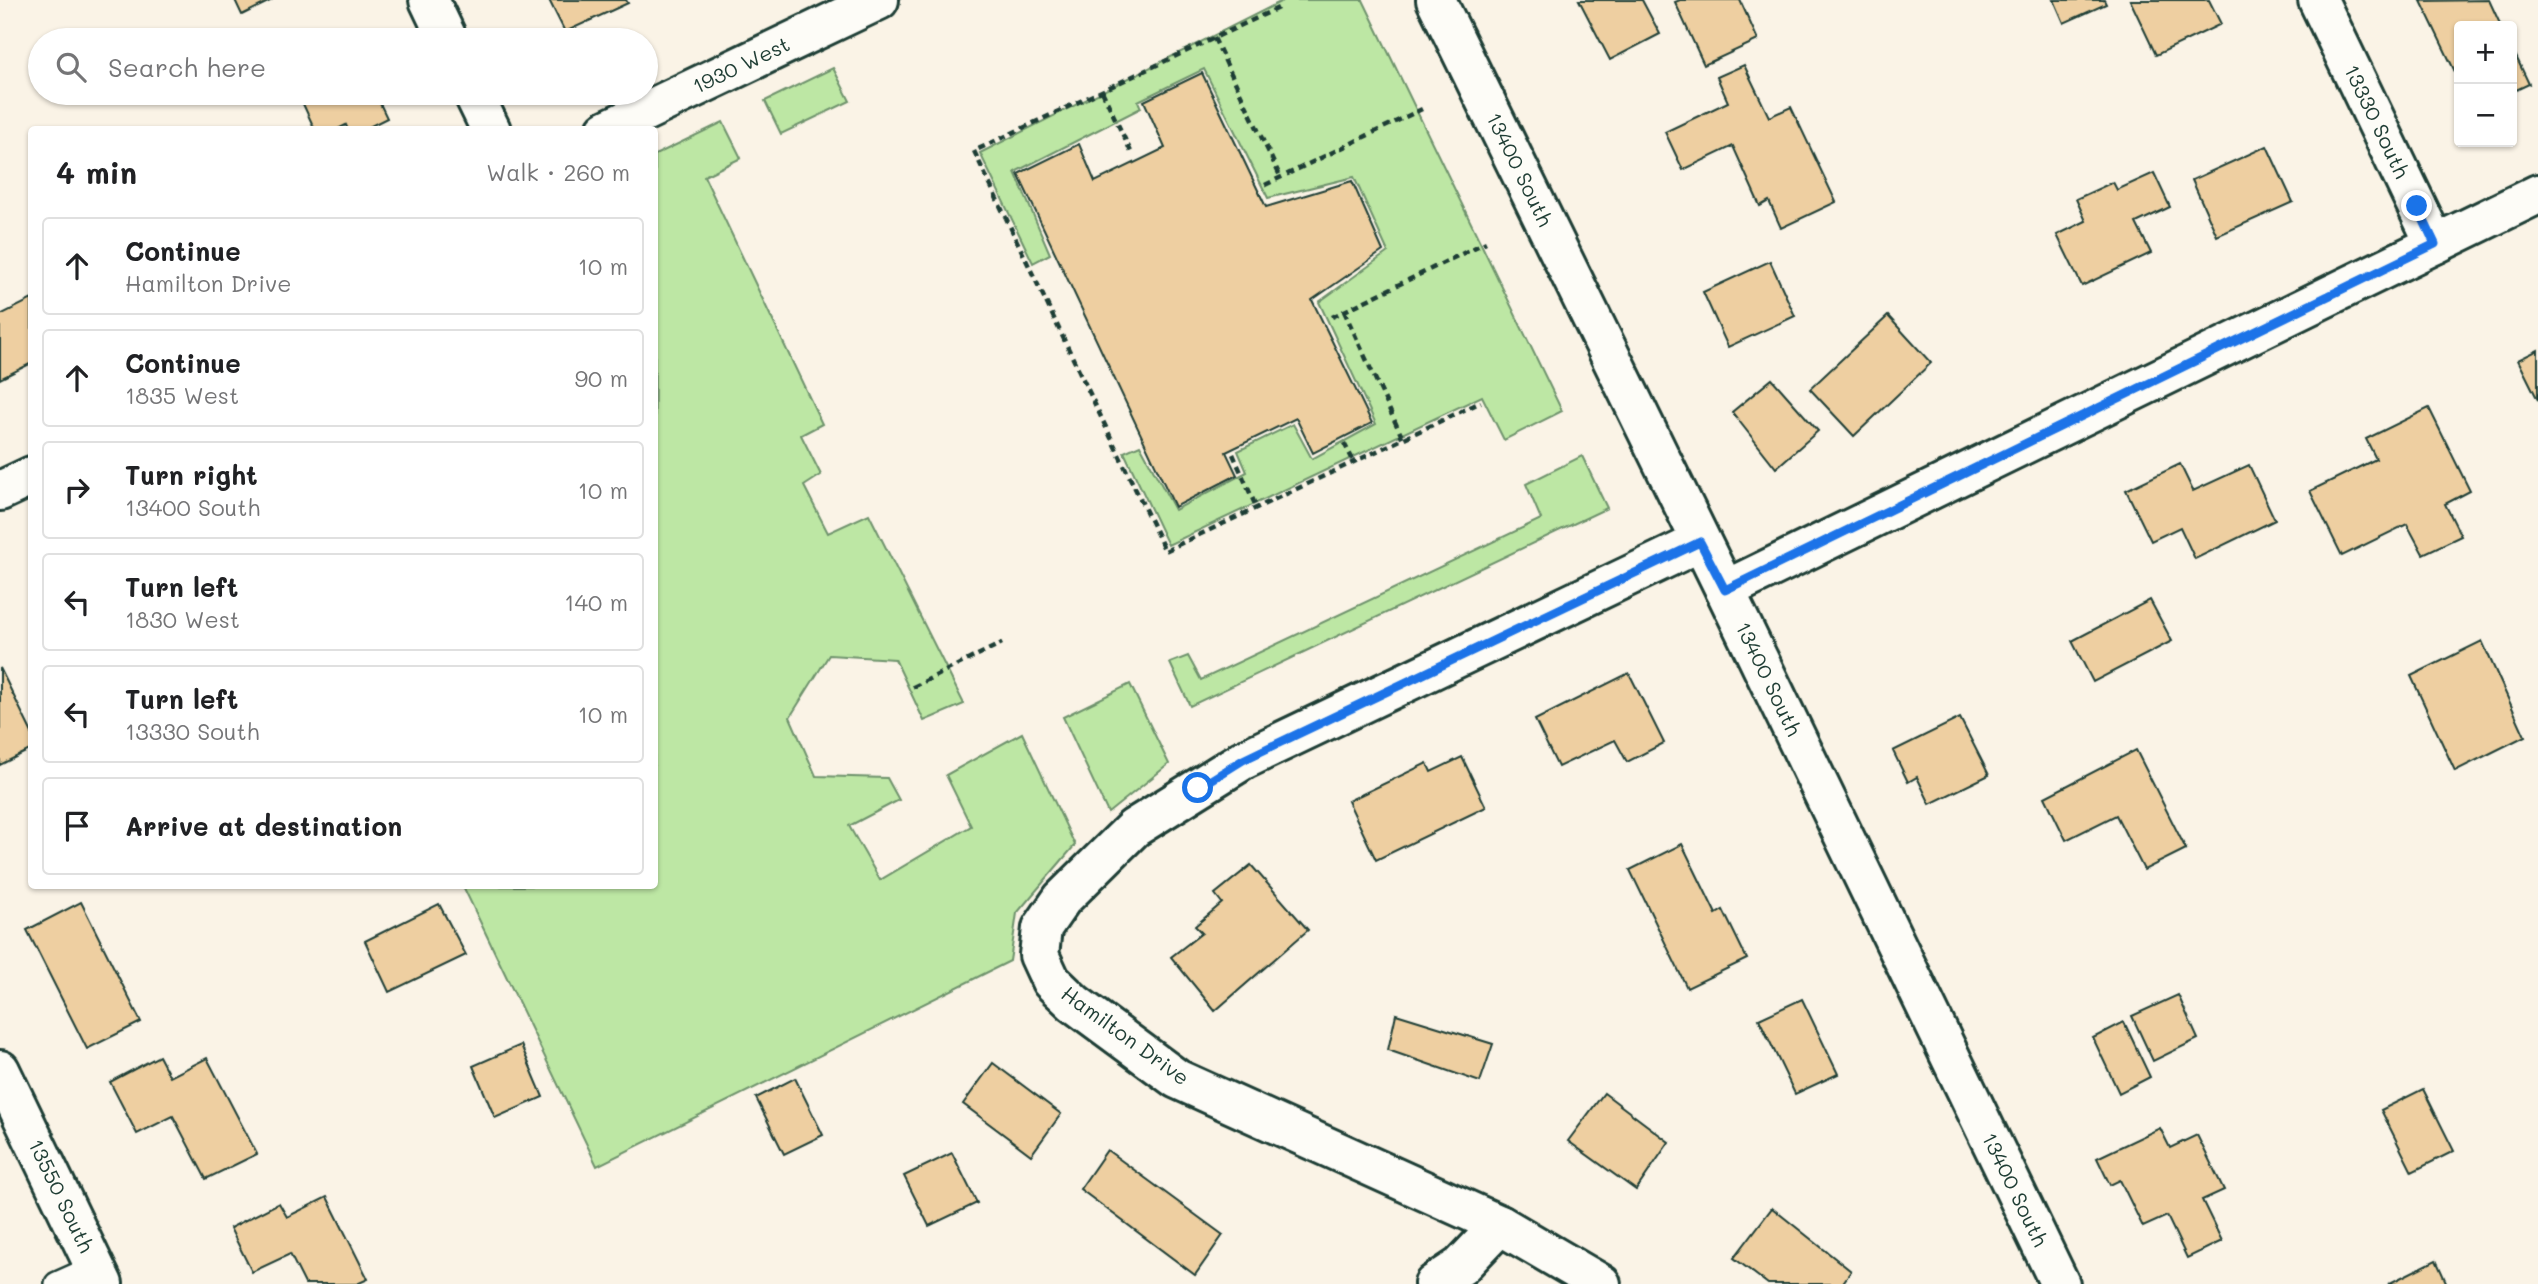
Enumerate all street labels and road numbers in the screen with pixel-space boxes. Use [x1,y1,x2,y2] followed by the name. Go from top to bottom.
[688,29,794,99] street label: 1930 West
[2339,60,2416,182] street label: 13330 South
[1481,108,1560,231] street label: 13400 South
[1730,617,1808,740] street label: 13400 South
[1056,979,1195,1090] street label: Hamilton Drive
[1977,1128,2055,1251] street label: 13400 South
[23,1134,101,1257] street label: 13550 South

